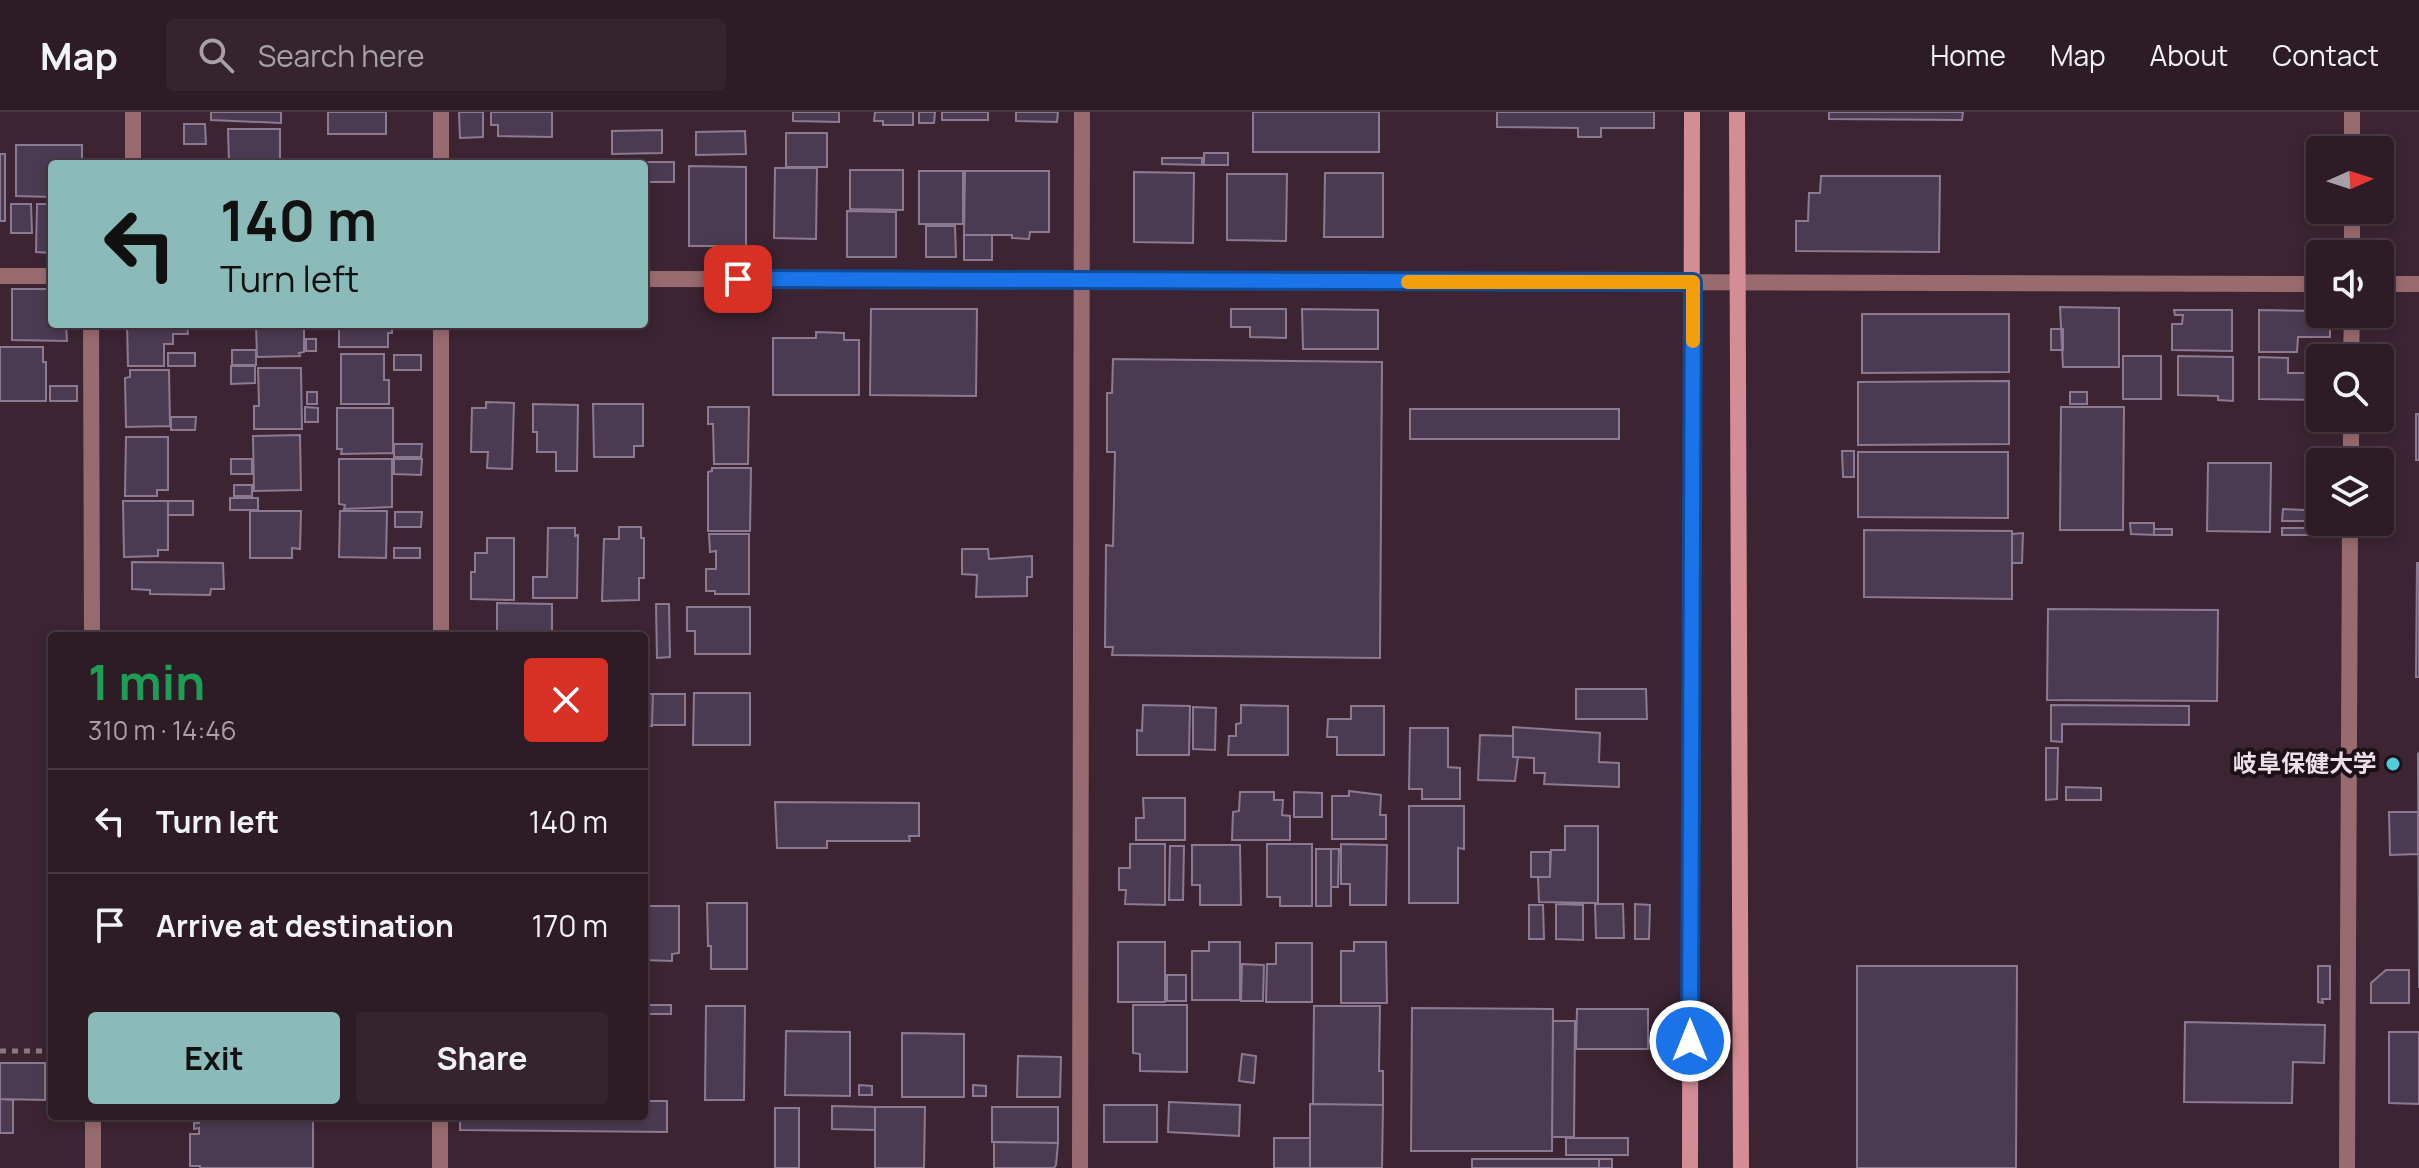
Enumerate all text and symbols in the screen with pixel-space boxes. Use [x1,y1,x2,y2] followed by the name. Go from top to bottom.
[166,19,726,91] search box
[40,29,118,81] text: Map
[194,33,238,77] icon: search
[258,35,425,76] text: Search here
[1930,36,2006,74] text: Home
[2050,36,2106,74] text: Map
[2150,36,2228,74] text: About
[2272,36,2379,74] text: Contact
[2306,136,2394,224] north arrow
[2306,136,2394,536] map controls
[220,181,377,258] text: 140 m
[88,192,192,296] icon: left
[2306,240,2394,328] button: sound
[704,245,772,313] pin
[220,254,359,303] text: Turn left
[716,257,760,301] icon: arrive
[2306,344,2394,432] button: search
[2306,448,2394,536] button: layers
[88,649,205,714] text: 1 min
[524,658,608,742] button: close
[88,712,237,748] text: 310 m · 14:46
[2233,746,2377,779] place label: 岐阜保健大学
[2384,755,2402,773] marker: 岐阜保健大学
[88,799,132,843] icon: left
[156,801,279,842] text: Turn left
[529,801,608,842] text: 140 m
[88,903,132,947] icon: arrive
[156,905,454,946] text: Arrive at destination
[531,905,608,946] text: 170 m
[1648,999,1732,1083] position arrow
[88,1012,340,1104] button: Exit
[356,1012,608,1104] button: Share

